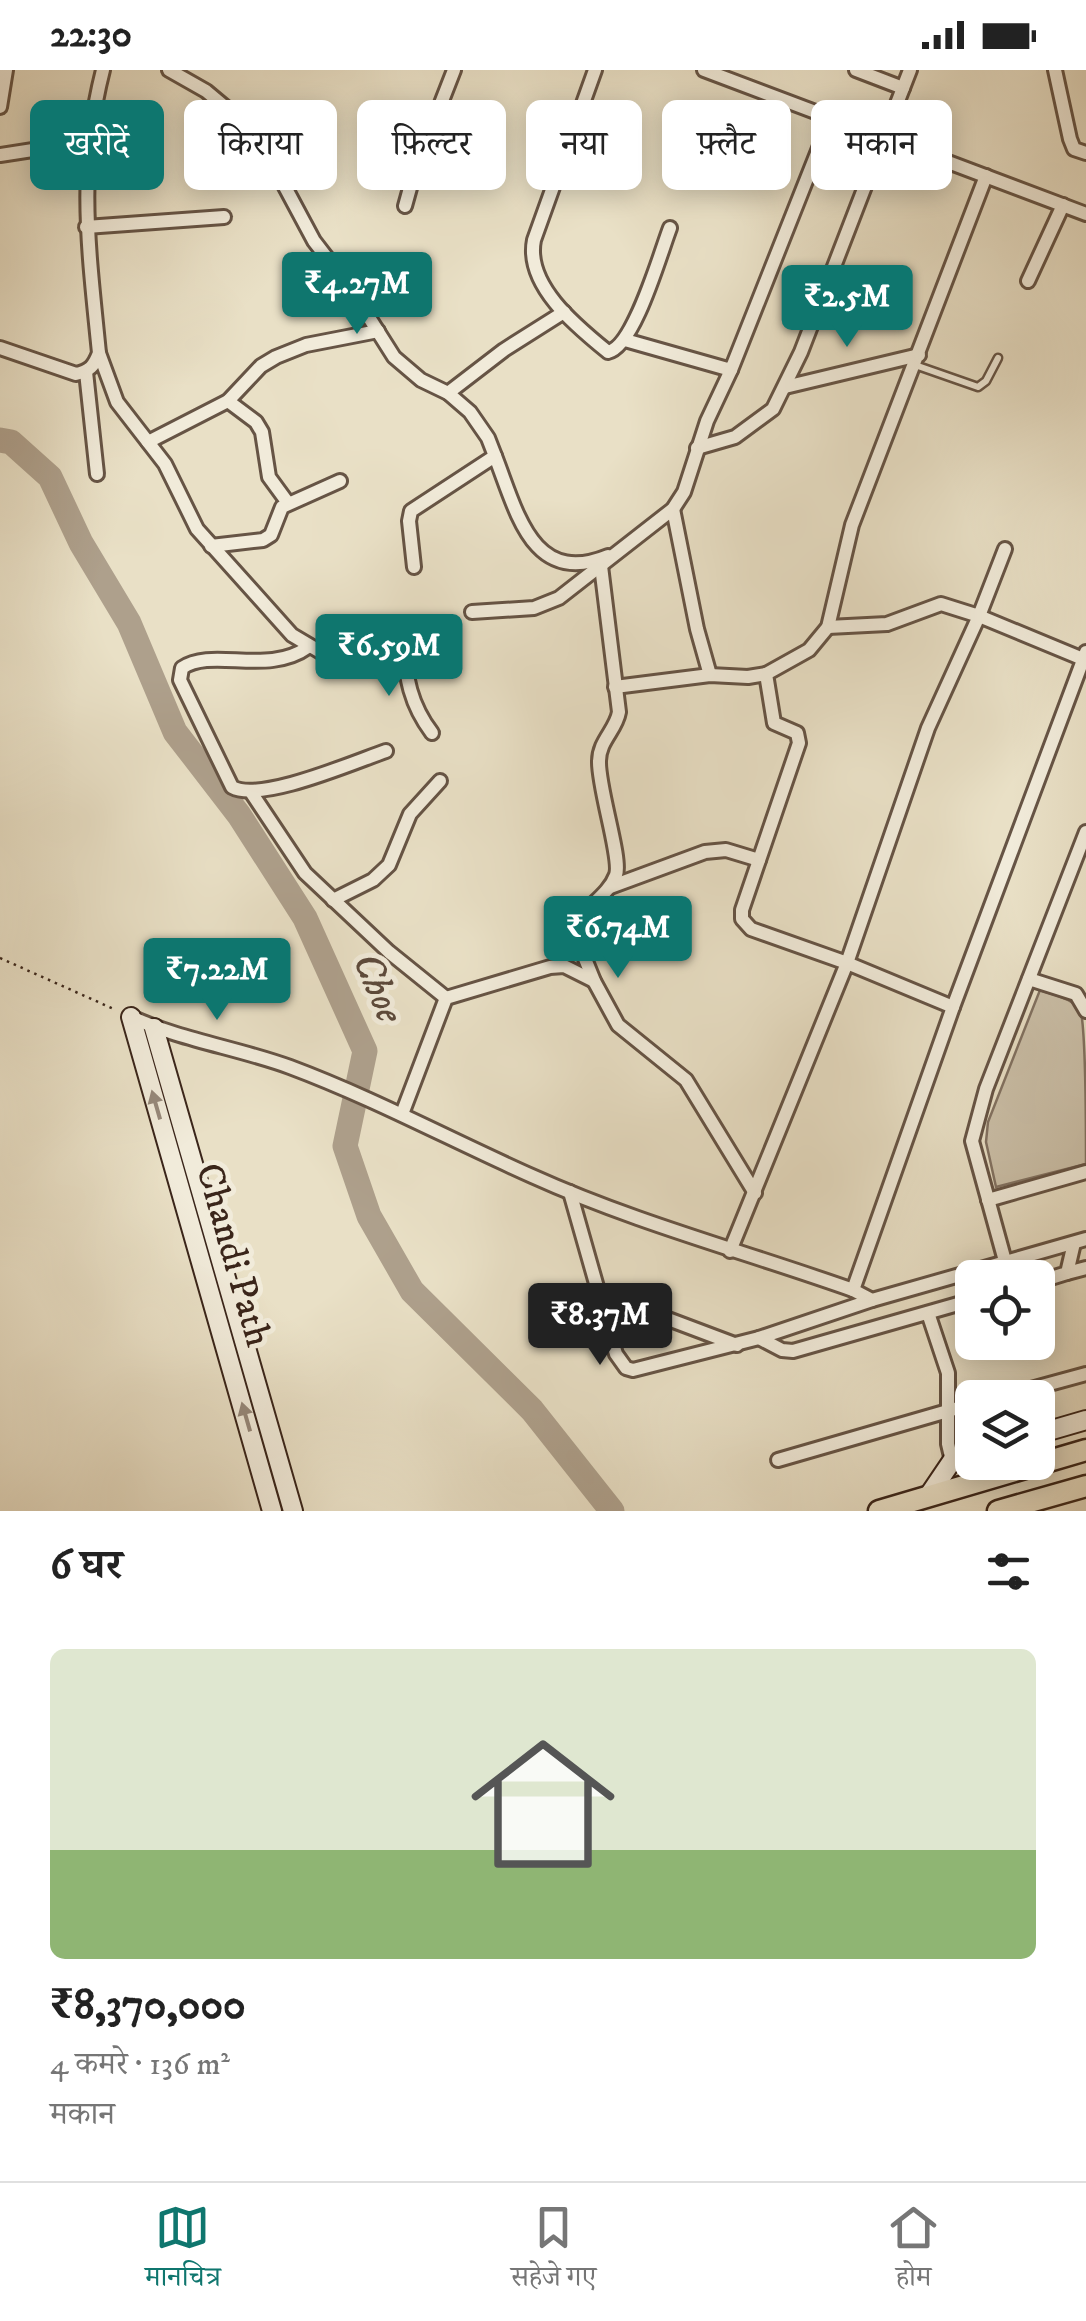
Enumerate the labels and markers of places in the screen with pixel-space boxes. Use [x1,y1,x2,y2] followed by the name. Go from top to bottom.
[276,252,438,337] pin: ₹4.27M
[777,265,917,350] pin: ₹2.5M
[308,614,470,699] pin: ₹6.59M
[537,896,699,981] pin: ₹6.74M
[136,938,298,1023] pin: ₹7.22M
[519,1283,681,1368] pin: ₹8.37M

